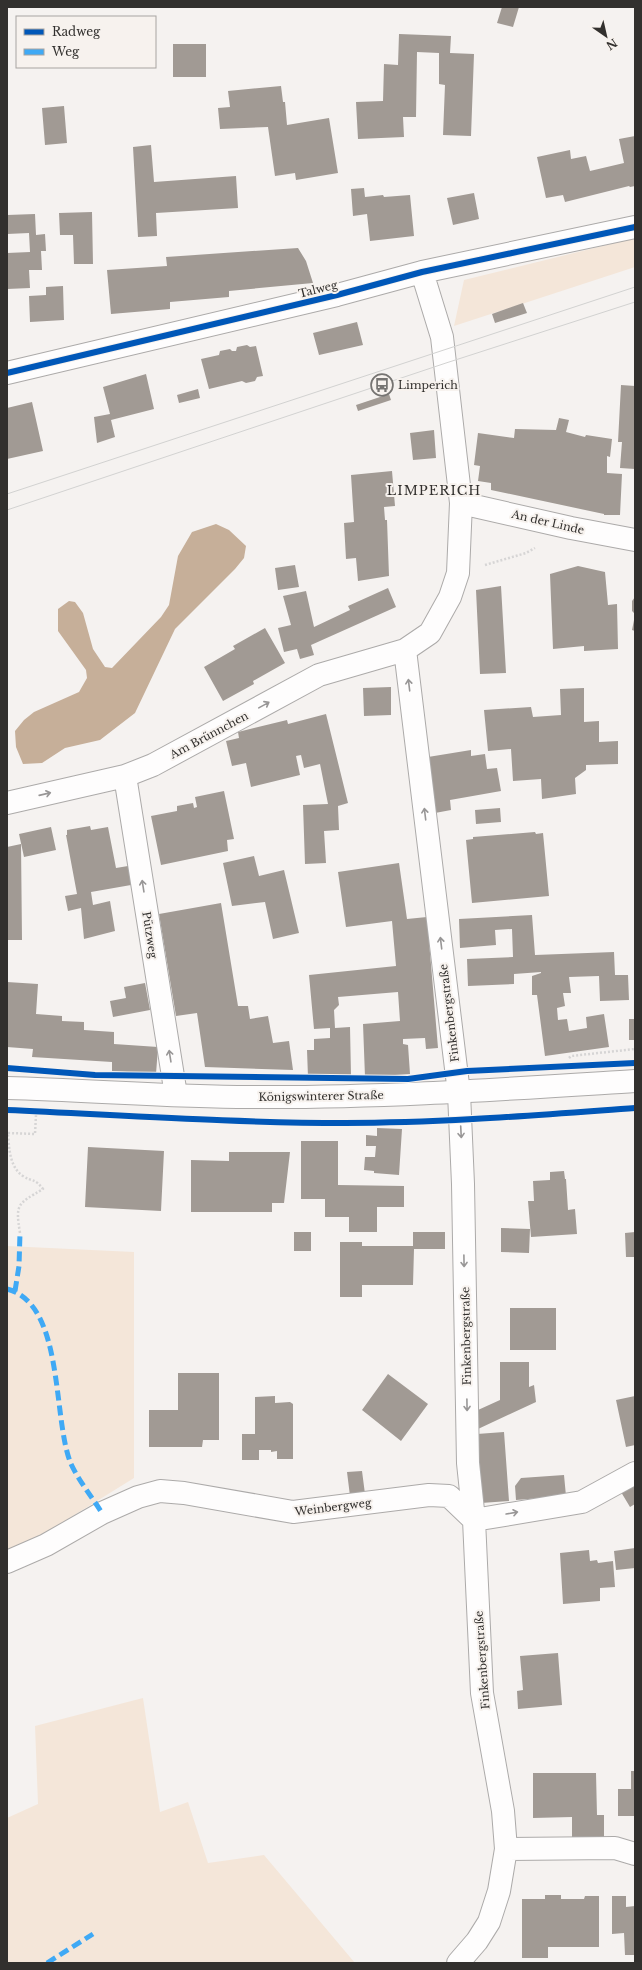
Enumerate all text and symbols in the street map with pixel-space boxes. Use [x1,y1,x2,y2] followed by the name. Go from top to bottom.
[16,16,156,68] legend
[586,16,626,56] north arrow
[52,24,101,39] text: Radweg
[603,36,620,53] text: N
[51,44,80,59] text: Weg
[297,277,339,301] street label: Talweg
[369,372,395,398] bus stop icon: Limperich
[398,378,458,392] place label: Limperich
[387,482,481,499] district label: LIMPERICH
[509,507,586,537] street label: An der Linde
[406,679,413,692] one-way arrow
[258,701,270,709] one-way arrow
[166,708,251,762] street label: Am Brünnchen
[38,790,51,797] one-way arrow
[421,808,429,821] one-way arrow
[139,880,147,893] one-way arrow
[139,911,161,960] street label: Pützweg
[437,937,445,950] one-way arrow
[436,963,462,1063] street label: Finkenbergstraße
[166,1050,174,1063] one-way arrow
[258,1088,384,1104] street label: Königswinterer Straße
[457,1125,465,1138] one-way arrow
[460,1254,468,1267] one-way arrow
[458,1287,474,1385] street label: Finkenbergstraße
[463,1398,471,1411] one-way arrow
[293,1495,373,1519] street label: Weinbergweg
[505,1509,518,1517] one-way arrow
[472,1610,492,1710] street label: Finkenbergstraße

